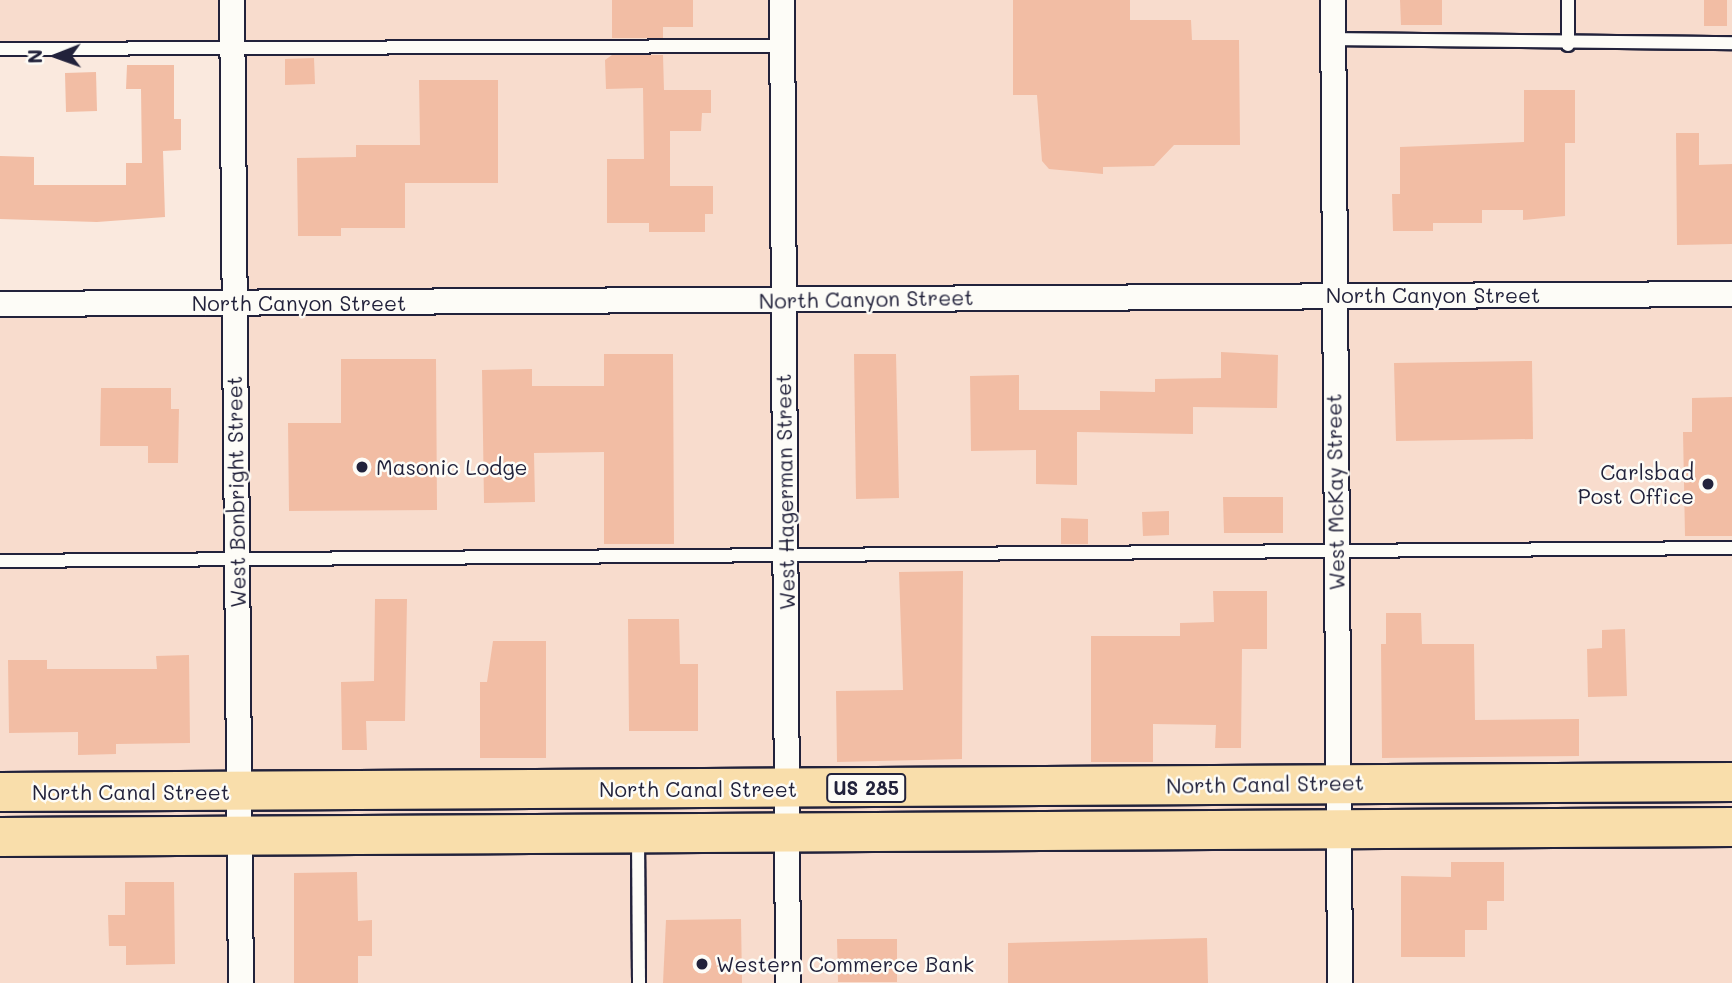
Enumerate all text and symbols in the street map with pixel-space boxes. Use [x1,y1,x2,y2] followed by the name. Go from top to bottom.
[21,21,91,91] north arrow
[22,49,47,64] text: N
[1326,282,1540,308] street label: North Canyon Street
[758,285,974,313] street label: North Canyon Street
[192,290,406,316] street label: North Canyon Street
[770,374,800,610] street label: West Hagerman Street
[221,376,251,608] street label: West Bonbright Street
[1321,393,1349,591] street label: West McKay Street
[376,454,528,480] place label: Masonic Lodge
[354,459,370,475] marker: Masonic Lodge
[1578,459,1694,509] place label: Carlsbad Post Office
[1700,476,1716,492] marker: Carlsbad Post Office
[1166,770,1364,798] street label: North Canal Street
[826,772,906,804] road number: US 285
[599,776,797,802] street label: North Canal Street
[32,779,230,805] street label: North Canal Street
[716,951,974,977] place label: Western Commerce Bank
[694,956,710,972] marker: Western Commerce Bank

